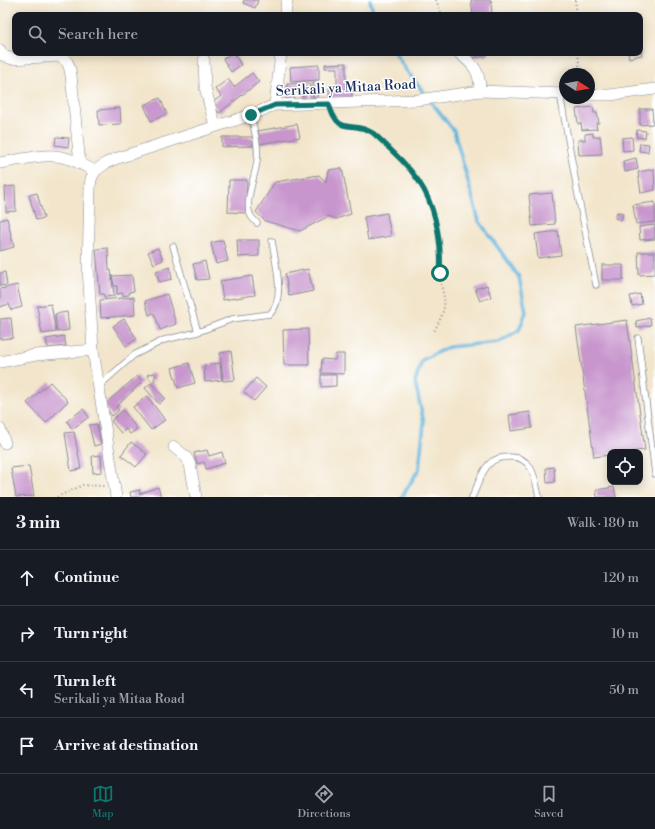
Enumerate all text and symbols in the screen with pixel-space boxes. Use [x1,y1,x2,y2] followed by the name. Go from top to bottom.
[12,12,643,56] search box
[26,23,48,45] icon: search
[58,25,138,44] text: Search here
[559,68,595,104] north arrow
[275,75,417,101] street label: Serikali ya Mitaa Road
[242,106,260,124] route end
[431,264,449,282] route start
[607,449,643,485] map controls
[607,449,643,485] button: locate
[16,512,60,534] text: 3 min
[567,515,639,531] text: Walk · 180 m
[16,567,38,589] icon: ahead
[54,568,119,587] text: Continue
[603,570,639,586] text: 120 m
[16,623,38,645] icon: right
[54,624,128,643] text: Turn right
[611,626,639,642] text: 10 m
[54,672,116,691] text: Turn left
[16,679,38,701] icon: left
[609,682,639,698] text: 50 m
[54,691,185,707] text: Serikali ya Mitaa Road
[16,735,38,757] icon: arrive
[54,736,198,755] text: Arrive at destination
[92,783,114,821] tab: Map
[298,783,351,821] tab: Directions
[534,783,563,821] tab: Saved

